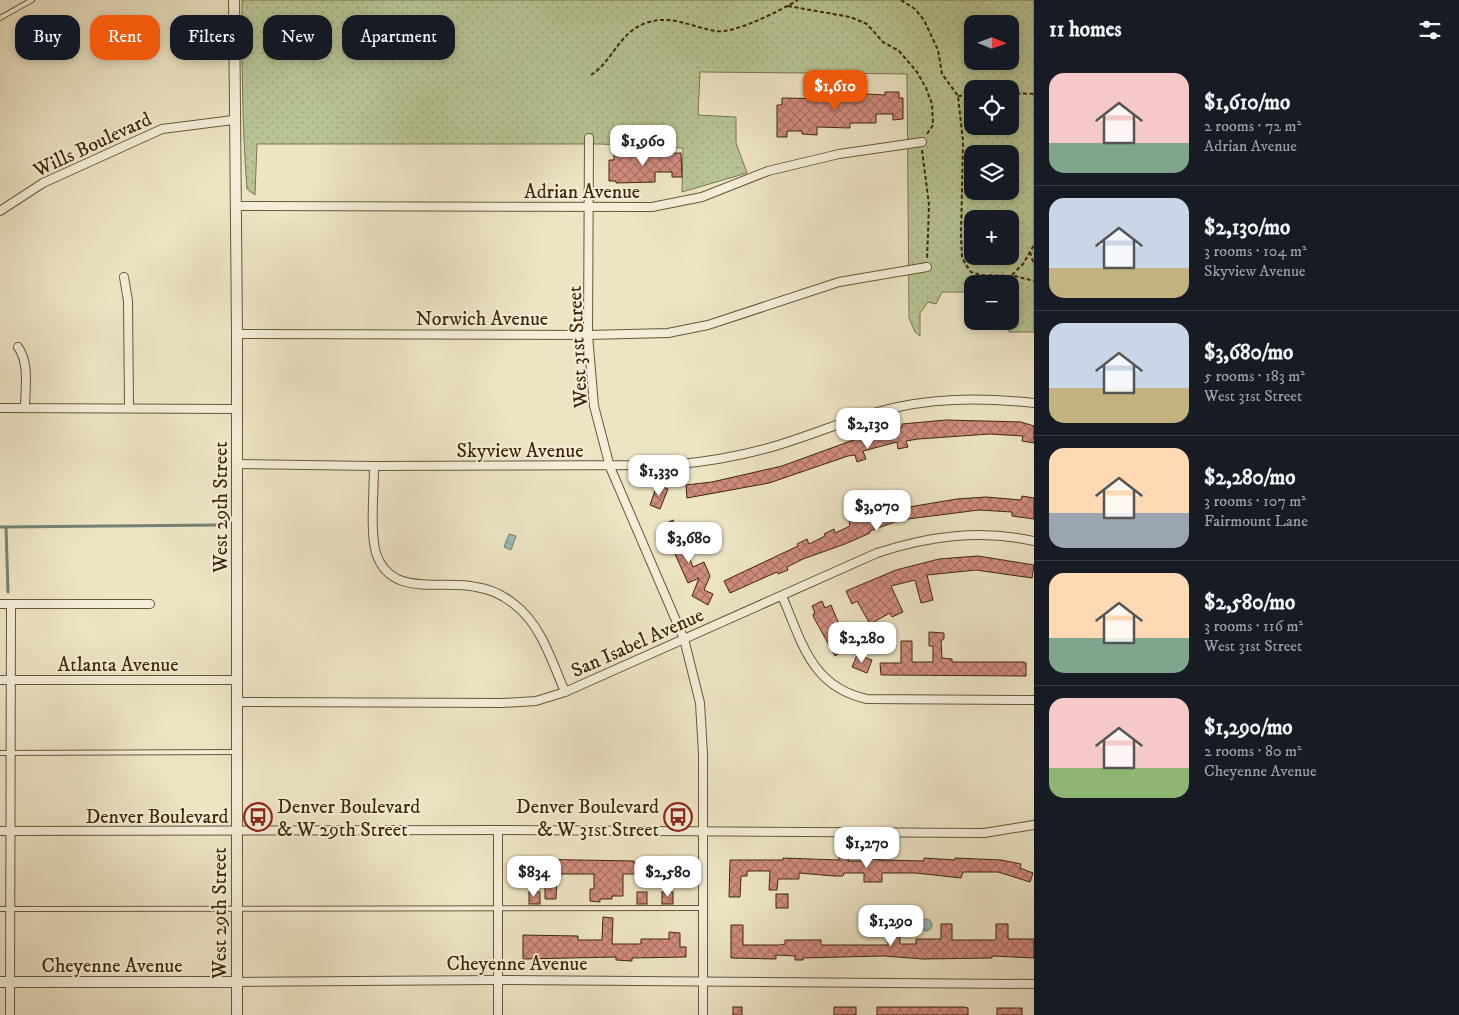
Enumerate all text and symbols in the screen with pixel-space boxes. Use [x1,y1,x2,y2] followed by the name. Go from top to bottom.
[15,15,80,60] chip: Buy
[90,15,160,60] chip: Rent
[170,15,253,60] chip: Filters
[263,15,332,60] chip: New
[342,15,455,60] chip: Apartment
[964,15,1019,70] north arrow
[964,15,1019,330] map controls
[1416,16,1444,44] icon: filters
[1049,17,1122,43] text: 11 homes
[794,70,876,112] pin: $1,610
[814,76,856,96] text: $1,610
[964,80,1019,135] button: locate
[1204,90,1290,116] text: $1,610/mo
[1089,93,1149,153] icon: home
[29,107,156,184] street label: Wills Boulevard
[1204,116,1301,136] text: 2 rooms · 72 m²
[602,124,684,167] pin: $1,960
[621,131,665,151] text: $1,960
[1204,136,1297,156] text: Adrian Avenue
[964,145,1019,200] button: layers
[524,180,640,205] street label: Adrian Avenue
[964,210,1019,265] button: +
[1204,215,1290,241] text: $2,130/mo
[1089,218,1149,278] icon: home
[1204,241,1307,261] text: 3 rooms · 104 m²
[1204,261,1305,281] text: Skyview Avenue
[964,275,1019,330] button: −
[563,285,594,410] street label: West 31st Street
[416,307,548,332] street label: Norwich Avenue
[1204,340,1293,366] text: $3,680/mo
[1089,343,1149,403] icon: home
[1204,366,1305,386] text: 5 rooms · 183 m²
[1204,386,1302,406] text: West 31st Street
[827,408,909,450] pin: $2,130
[847,414,889,434] text: $2,130
[457,439,583,464] street label: Skyview Avenue
[209,441,234,574] street label: West 29th Street
[618,454,700,497] pin: $1,330
[639,461,679,481] text: $1,330
[1204,465,1295,491] text: $2,280/mo
[1089,468,1149,528] icon: home
[836,490,918,532] pin: $3,070
[1204,491,1306,511] text: 3 rooms · 107 m²
[855,496,899,516] text: $3,070
[1204,511,1308,531] text: Fairmount Lane
[648,522,730,564] pin: $3,680
[667,528,711,548] text: $3,680
[1204,590,1295,616] text: $2,580/mo
[1089,593,1149,653] icon: home
[567,603,708,684] street label: San Isabel Avenue
[1204,616,1303,636] text: 3 rooms · 116 m²
[821,622,903,664] pin: $2,280
[839,628,885,648] text: $2,280
[1204,636,1302,656] text: West 31st Street
[58,653,178,678] street label: Atlanta Avenue
[1204,715,1293,741] text: $1,290/mo
[1089,718,1149,778] icon: home
[1204,741,1302,761] text: 2 rooms · 80 m²
[1204,761,1317,781] text: Cheyenne Avenue
[277,795,420,843] place label: Denver Boulevard & W 29th Street
[516,795,659,843] place label: Denver Boulevard & W 31st Street
[243,802,273,832] bus stop icon: Denver Boulevard & W 29th Street
[663,802,693,832] bus stop icon: Denver Boulevard & W 31st Street
[85,805,229,830] street label: Denver Boulevard
[826,826,908,869] pin: $1,270
[845,833,889,853] text: $1,270
[208,847,233,980] street label: West 29th Street
[504,856,564,898] pin: $834
[627,856,709,898] pin: $2,580
[518,862,550,882] text: $834
[645,862,691,882] text: $2,580
[850,904,932,947] pin: $1,290
[869,911,913,931] text: $1,290
[447,952,587,977] street label: Cheyenne Avenue
[42,954,182,979] street label: Cheyenne Avenue

